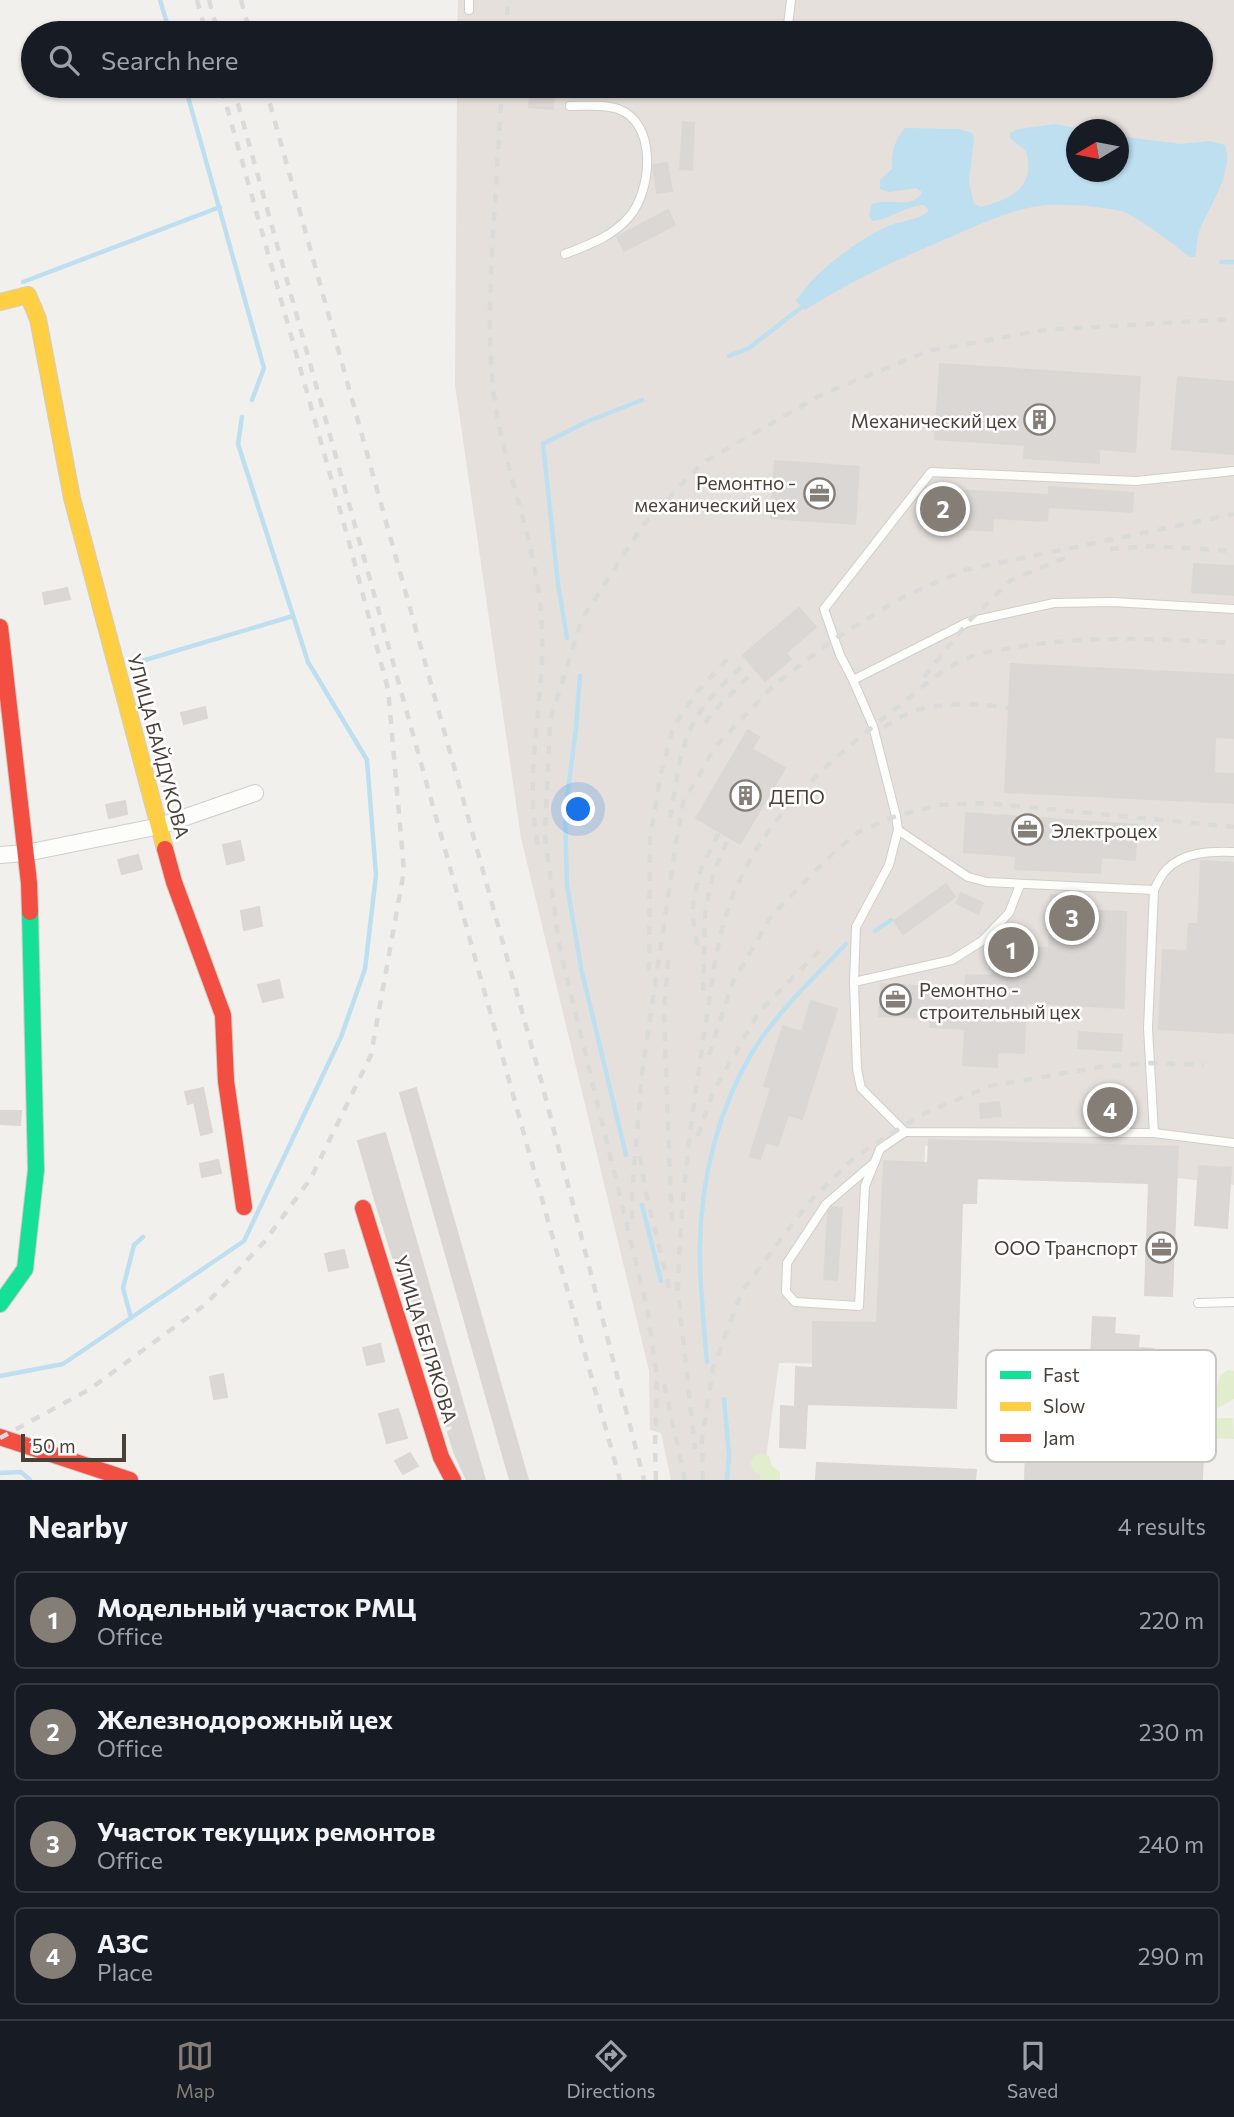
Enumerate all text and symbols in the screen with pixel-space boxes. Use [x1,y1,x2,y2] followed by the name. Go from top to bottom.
[21,21,1213,98] search box
[45,41,83,79] icon: search
[101,44,239,75] text: Search here
[1066,119,1129,182] north arrow
[1023,403,1057,437] building icon: Механический цех
[851,409,1017,432] place label: Механический цех
[635,471,796,516] place label: Ремонтно - механический цех
[802,476,836,510] office icon: Ремонтно - механический цех
[920,483,966,535] pin: 2
[123,651,195,841] street label: УЛИЦА БАЙДУКОВА
[729,779,763,813] building icon: ДЕПО
[769,785,825,808] place label: ДЕПО
[561,792,595,826] your location
[1011,813,1045,847] office icon: Электроцех
[1051,819,1158,842] place label: Электроцех
[1049,892,1095,944] pin: 3
[988,924,1034,976] pin: 1
[919,978,1081,1023] place label: Ремонтно - строительный цех
[879,983,913,1017] office icon: Ремонтно - строительный цех
[1087,1084,1133,1136] pin: 4
[1144,1230,1178,1264] office icon: ООО Транспорт
[994,1236,1138,1259] place label: ООО Транспорт
[390,1252,462,1426] street label: УЛИЦА БЕЛЯКОВА
[986,1350,1216,1462] legend
[1043,1363,1080,1386] text: Fast
[1043,1394,1085,1417] text: Slow
[1043,1426,1075,1449] text: Jam
[21,1431,126,1463] scale bar
[32,1434,76,1457] text: 50 m
[28,1507,128,1544] text: Nearby
[1118,1512,1206,1540] text: 4 results
[97,1591,416,1622] text: Модельный участок РМЦ
[48,1606,58,1634] text: 1
[1139,1606,1204,1634] text: 220 m
[97,1622,163,1650] text: Office
[97,1703,393,1734] text: Железнодорожный цех
[46,1718,60,1746] text: 2
[1139,1718,1204,1746] text: 230 m
[97,1734,163,1762] text: Office
[97,1815,435,1846] text: Участок текущих ремонтов
[46,1830,60,1858] text: 3
[1138,1830,1204,1858] text: 240 m
[97,1846,163,1874] text: Office
[97,1927,149,1958] text: АЗС
[46,1942,60,1970] text: 4
[1138,1942,1204,1970] text: 290 m
[97,1958,153,1986] text: Place
[176,2037,215,2102] tab: Map
[566,2037,656,2102] tab: Directions
[1007,2037,1058,2102] tab: Saved

